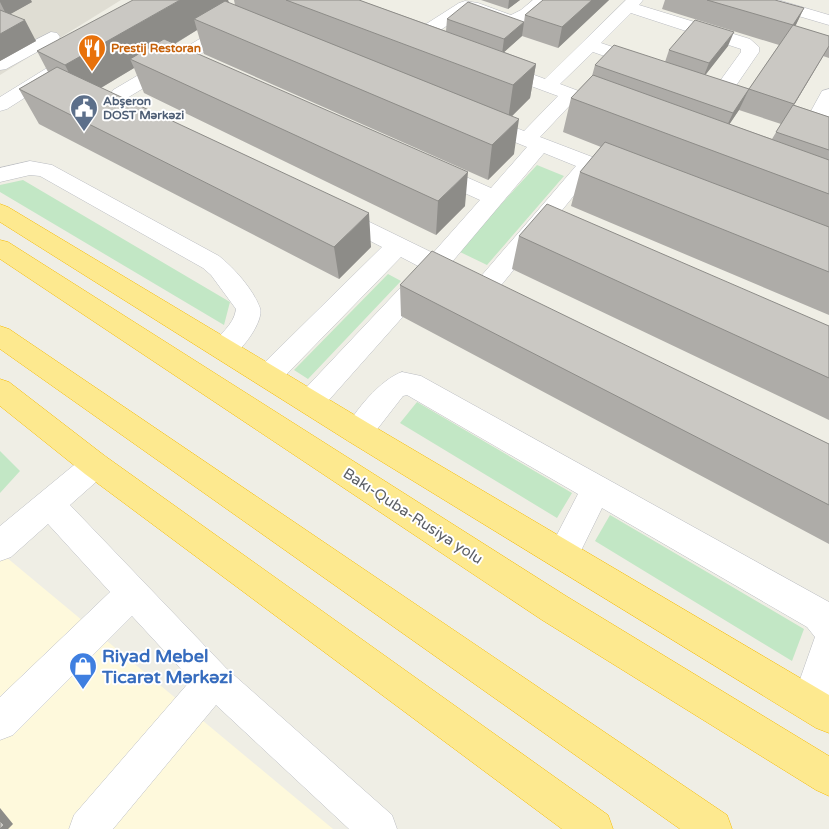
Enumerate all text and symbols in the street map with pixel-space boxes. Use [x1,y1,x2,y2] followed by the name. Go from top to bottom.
[77,33,107,72] restaurant icon: Prestij Restoran
[111,41,201,56] place label: Prestij Restoran
[69,93,99,132] public building icon: Abşeron DOST Mərkəzi
[103,94,184,122] place label: Abşeron DOST Mərkəzi
[340,464,486,568] street label: Bakı-Quba-Rusiya yolu
[101,645,233,688] place label: Riyad Mebel Ticarət Mərkəzi
[68,651,98,690] shop icon: Riyad Mebel Ticarət Mərkəzi

